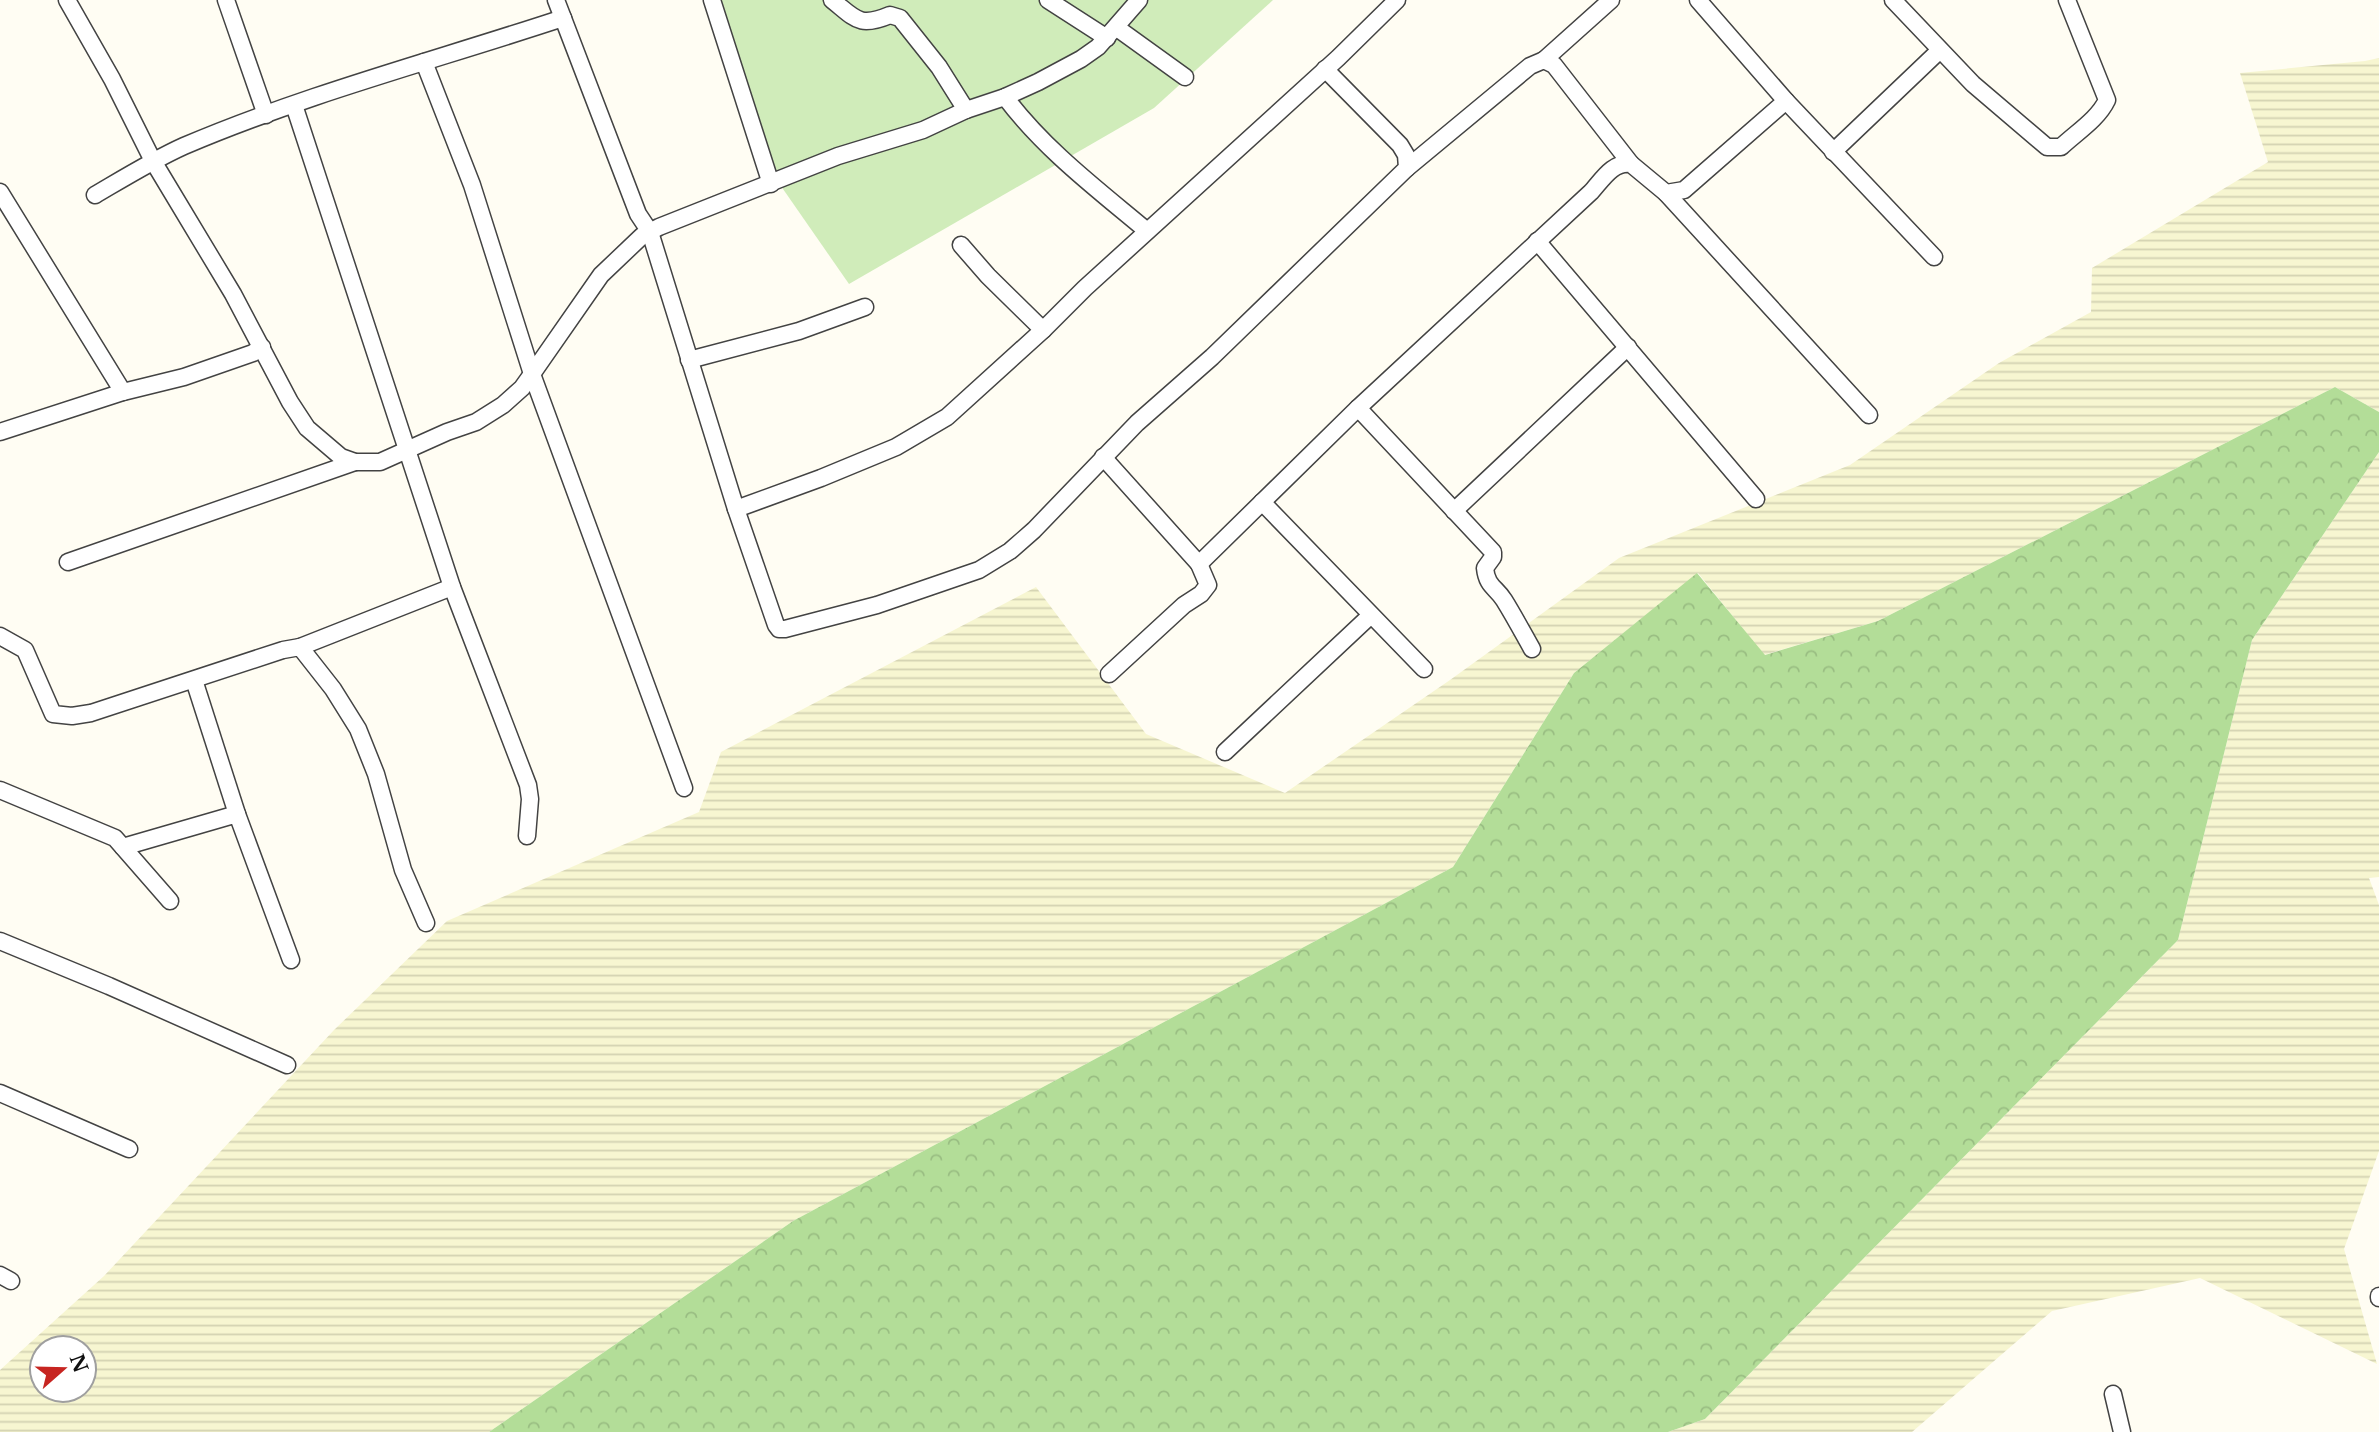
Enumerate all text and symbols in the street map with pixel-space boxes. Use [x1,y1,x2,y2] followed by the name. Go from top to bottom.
[28,1334,98,1404] north arrow
[65,1351,92,1376] text: N

